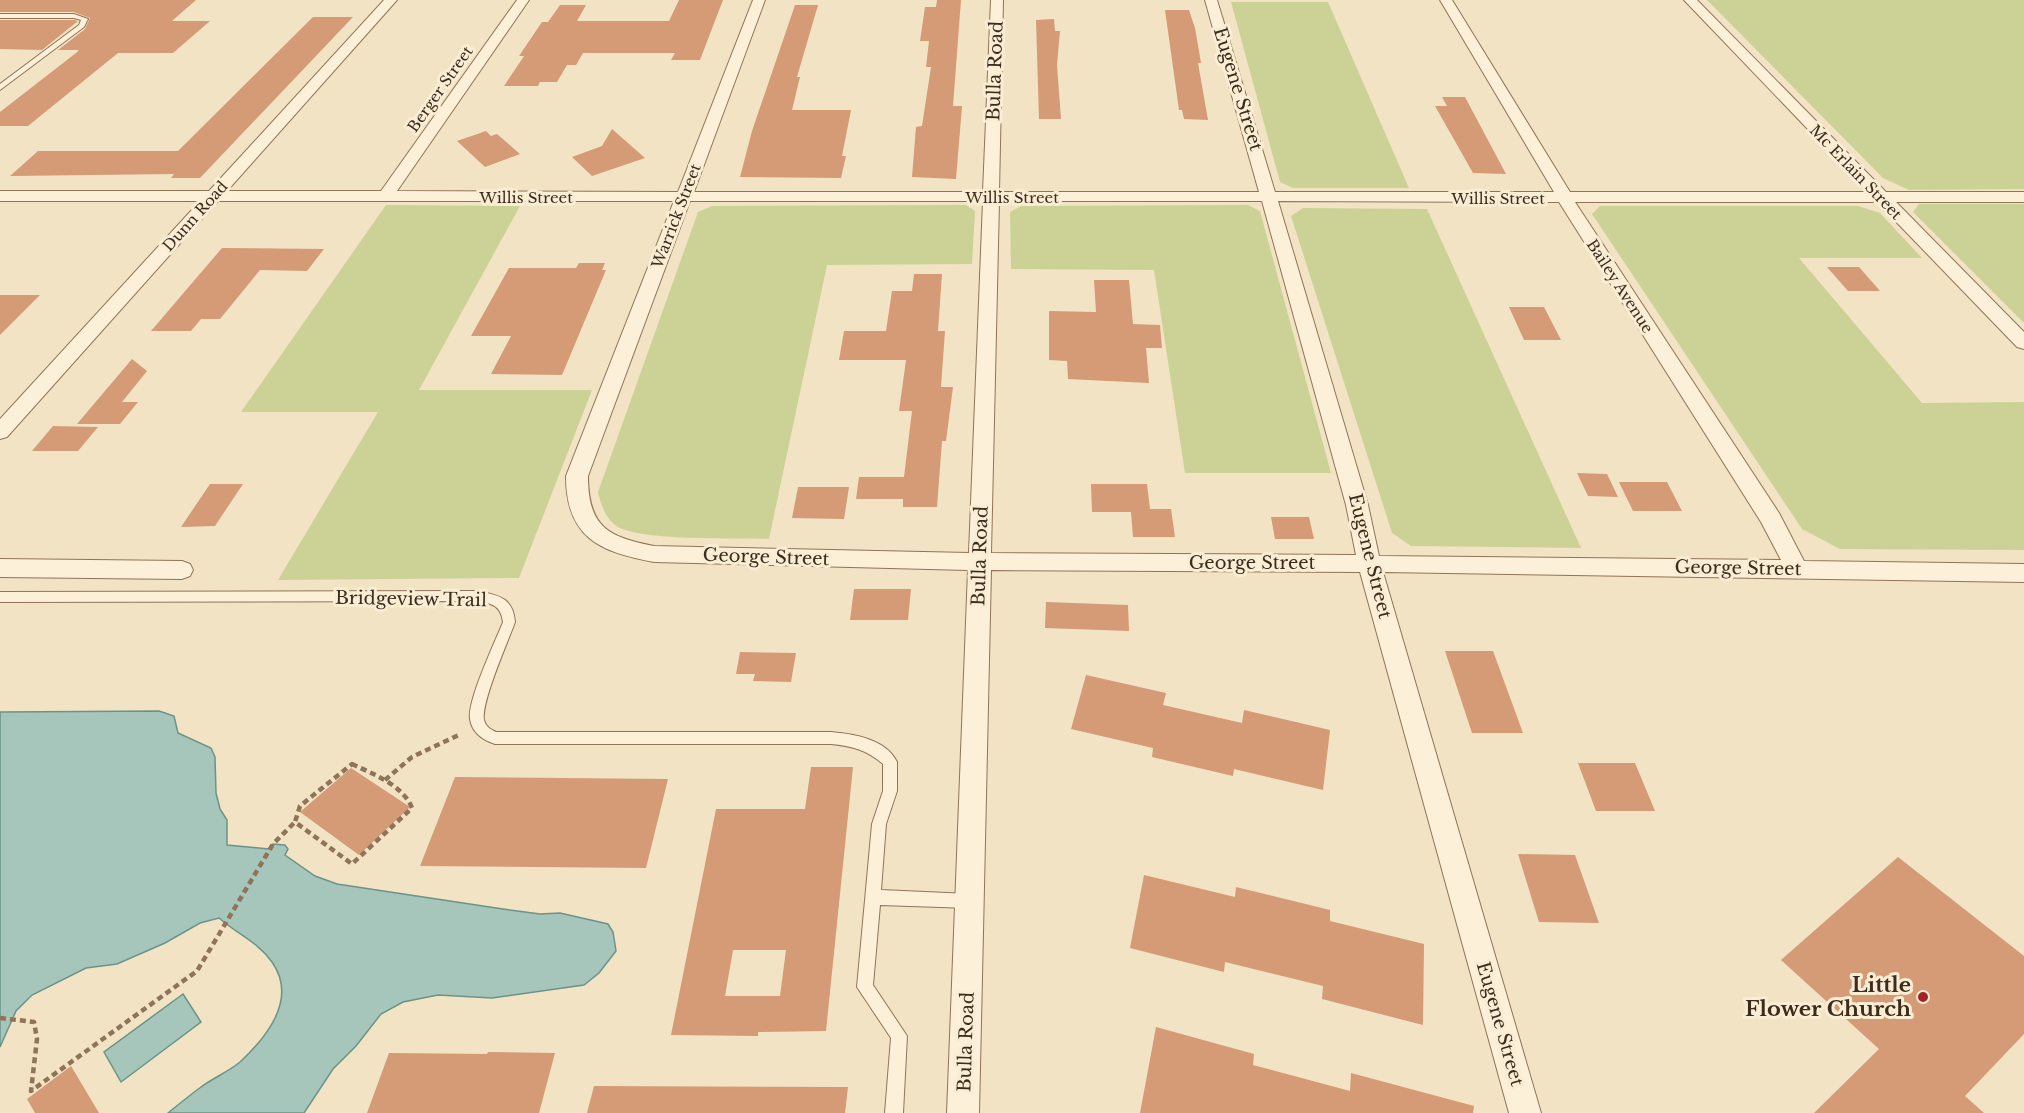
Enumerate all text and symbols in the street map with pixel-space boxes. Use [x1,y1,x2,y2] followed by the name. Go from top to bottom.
[982,20,1008,122] street label: Bulla Road
[1209,24,1267,154] street label: Eugene Street
[403,42,477,136] street label: Berger Street
[1806,121,1906,224] street label: Mc Erlain Street
[647,161,705,272] street label: Warrick Street
[158,177,232,255] street label: Dunn Road
[478,188,573,207] street label: Willis Street
[964,188,1059,207] street label: Willis Street
[1450,189,1545,208] street label: Willis Street
[1583,235,1657,337] street label: Bailey Avenue
[1344,491,1396,621] street label: Eugene Street
[967,505,993,607] street label: Bulla Road
[702,544,830,570] street label: George Street
[1189,552,1316,574] street label: George Street
[1674,556,1802,580] street label: George Street
[335,587,487,611] street label: Bridgeview Trail
[1472,959,1528,1089] street label: Eugene Street
[1745,972,1911,1022] place label: Little Flower Church
[1916,990,1930,1004] marker: Little Flower Church
[953,991,979,1093] street label: Bulla Road

